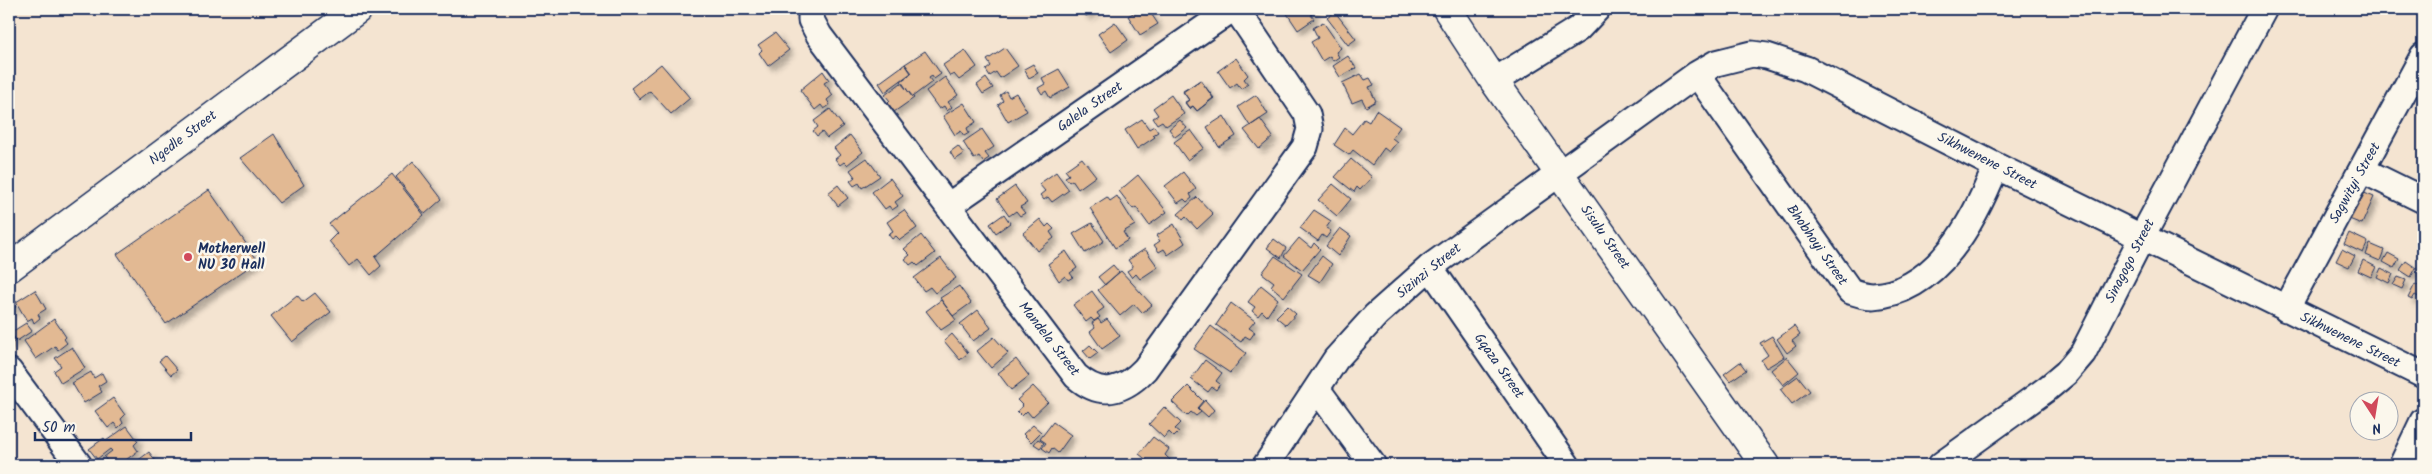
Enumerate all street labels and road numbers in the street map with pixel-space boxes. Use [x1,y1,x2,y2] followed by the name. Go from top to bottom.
[1053,76,1128,138] street label: Galela Street
[144,105,222,171] street label: Ngedle Street
[1933,126,2041,196] street label: Sikhwenene Street
[2324,138,2387,228] street label: Sagwityi Street
[1575,200,1636,274] street label: Sisulu Street
[1781,200,1854,291] street label: Bhobhoyi Street
[2099,215,2161,307] street label: Sinagogo Street
[1392,237,1467,304] street label: Sizinzi Street
[1013,297,1086,381] street label: Mandela Street
[2296,306,2404,374] street label: Sikhwenene Street
[1468,329,1530,404] street label: Gqaza Street

